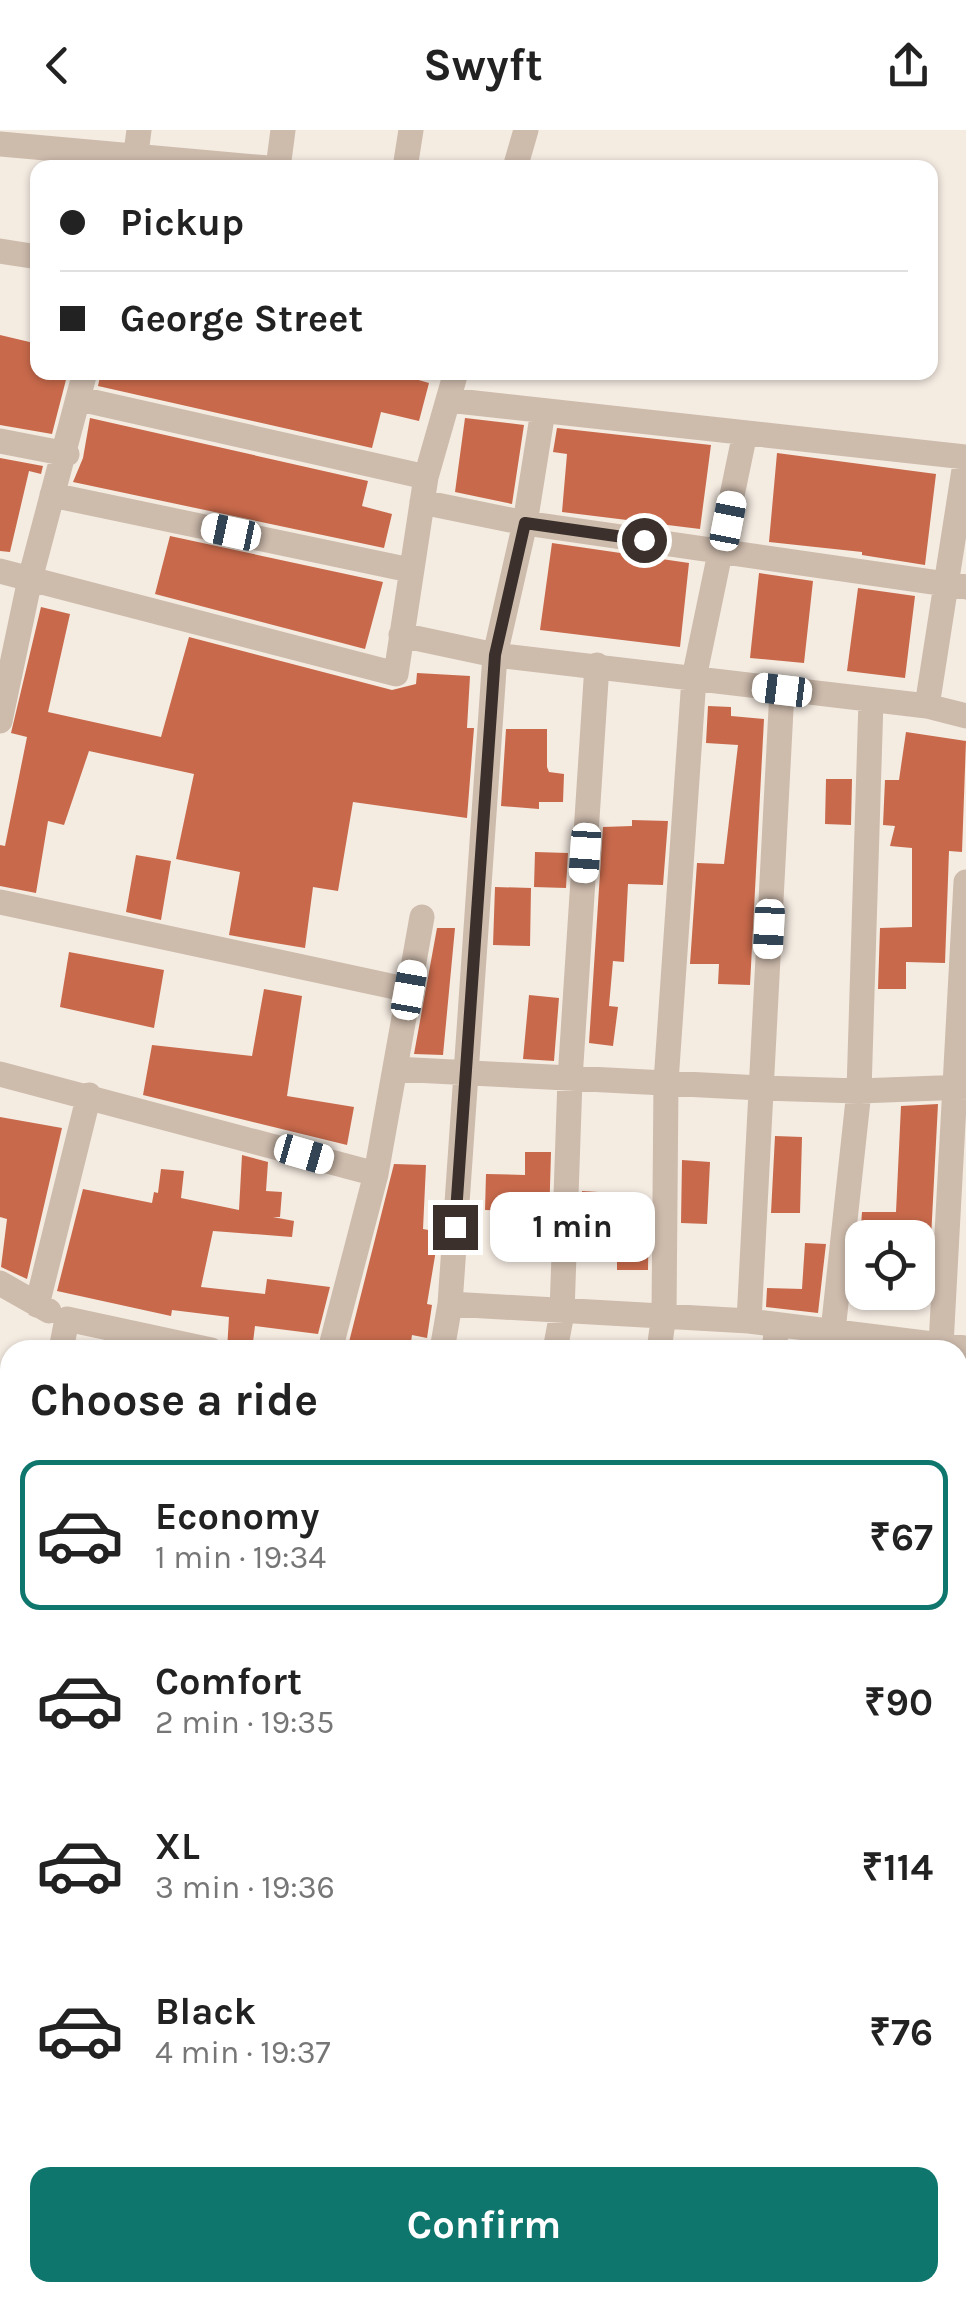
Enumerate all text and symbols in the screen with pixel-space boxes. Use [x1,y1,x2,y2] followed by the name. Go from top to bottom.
[30,38,85,93] icon: back
[881,38,936,93] icon: share
[423,39,543,91] text: Swyft
[120,200,244,245] text: Pickup
[120,296,363,341] text: George Street
[708,489,748,553] car
[199,511,263,553] car
[622,518,667,563] route start
[750,671,814,709] car
[568,822,602,884] car
[752,898,786,960] car
[389,958,429,1022] car
[271,1131,337,1177] car
[490,1192,655,1262] callout: 1 min
[433,1205,478,1250] route end
[532,1208,613,1245] text: 1 min
[845,1220,935,1310] map controls
[845,1220,935,1310] button: locate
[30,1374,318,1426] text: Choose a ride
[35,1490,125,1580] icon: car
[155,1494,319,1539] text: Economy
[869,1515,933,1560] text: ₹67
[155,1539,326,1576] text: 1 min · 19:34
[35,1655,125,1745] icon: car
[155,1659,302,1704] text: Comfort
[864,1680,933,1725] text: ₹90
[155,1704,334,1741] text: 2 min · 19:35
[35,1820,125,1910] icon: car
[155,1824,200,1869] text: XL
[862,1845,933,1890] text: ₹114
[155,1869,335,1906] text: 3 min · 19:36
[35,1985,125,2075] icon: car
[155,1989,256,2034] text: Black
[869,2010,933,2055] text: ₹76
[155,2034,331,2071] text: 4 min · 19:37
[30,2167,938,2282] button: Confirm

